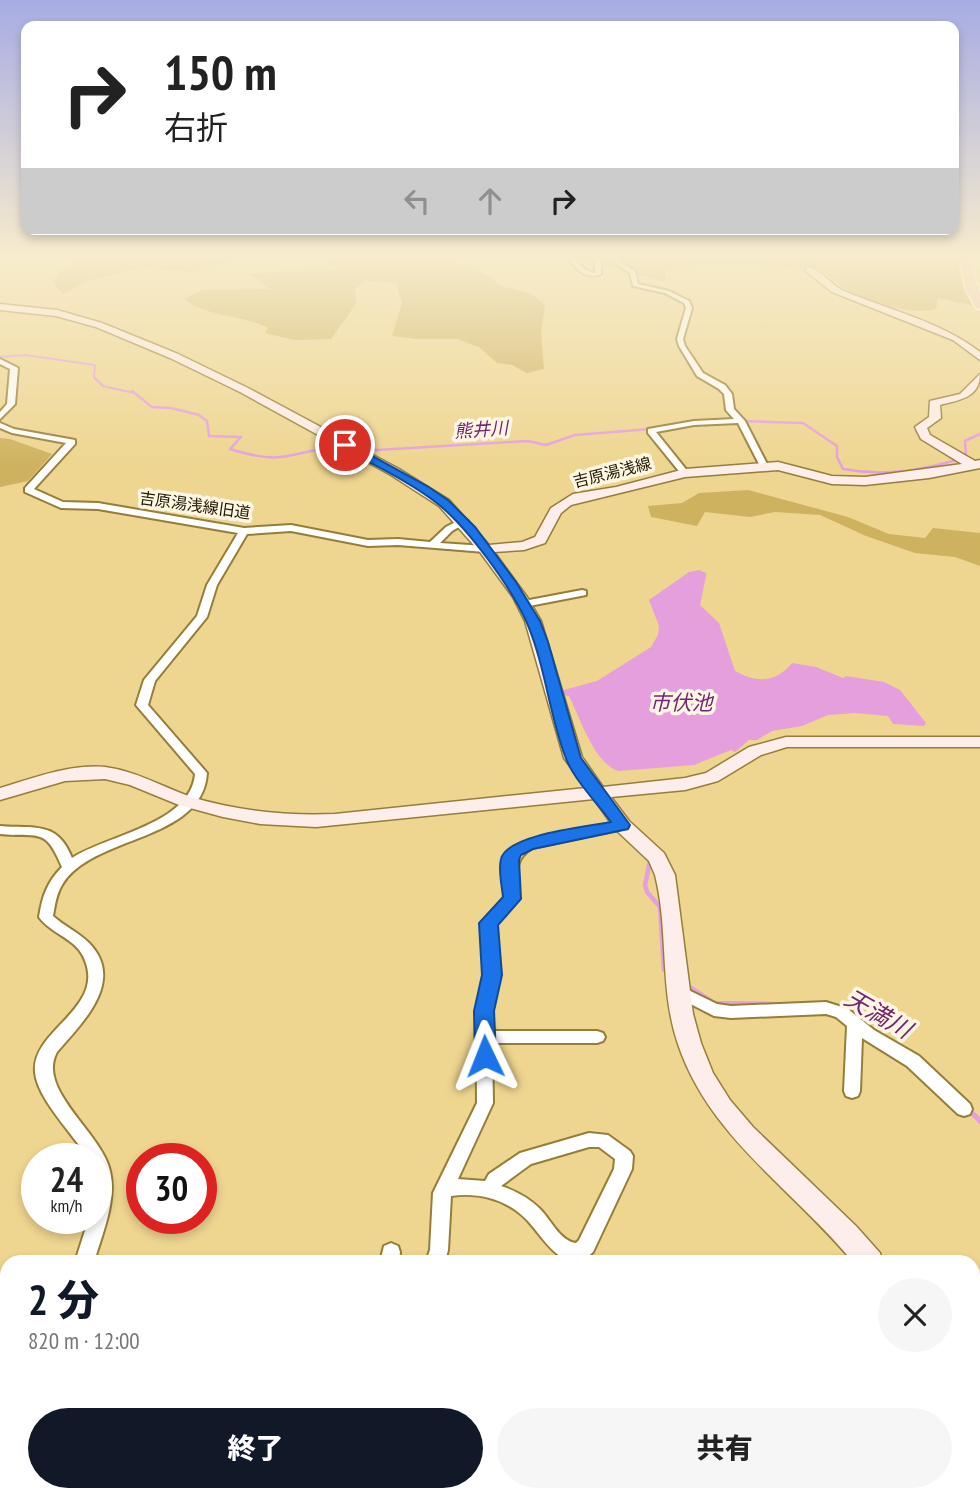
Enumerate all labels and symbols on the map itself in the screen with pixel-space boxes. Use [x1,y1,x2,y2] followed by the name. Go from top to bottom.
[315,415,375,475] pin
[453,416,511,443] water label: 熊井川
[571,453,653,491] street label: 吉原湯浅線
[138,487,252,523] street label: 吉原湯浅線旧道
[650,689,714,716] water label: 市伏池
[839,982,920,1046] water label: 天満川
[448,1019,522,1093] position arrow
[126,1143,217,1234] speed limit sign: 30

